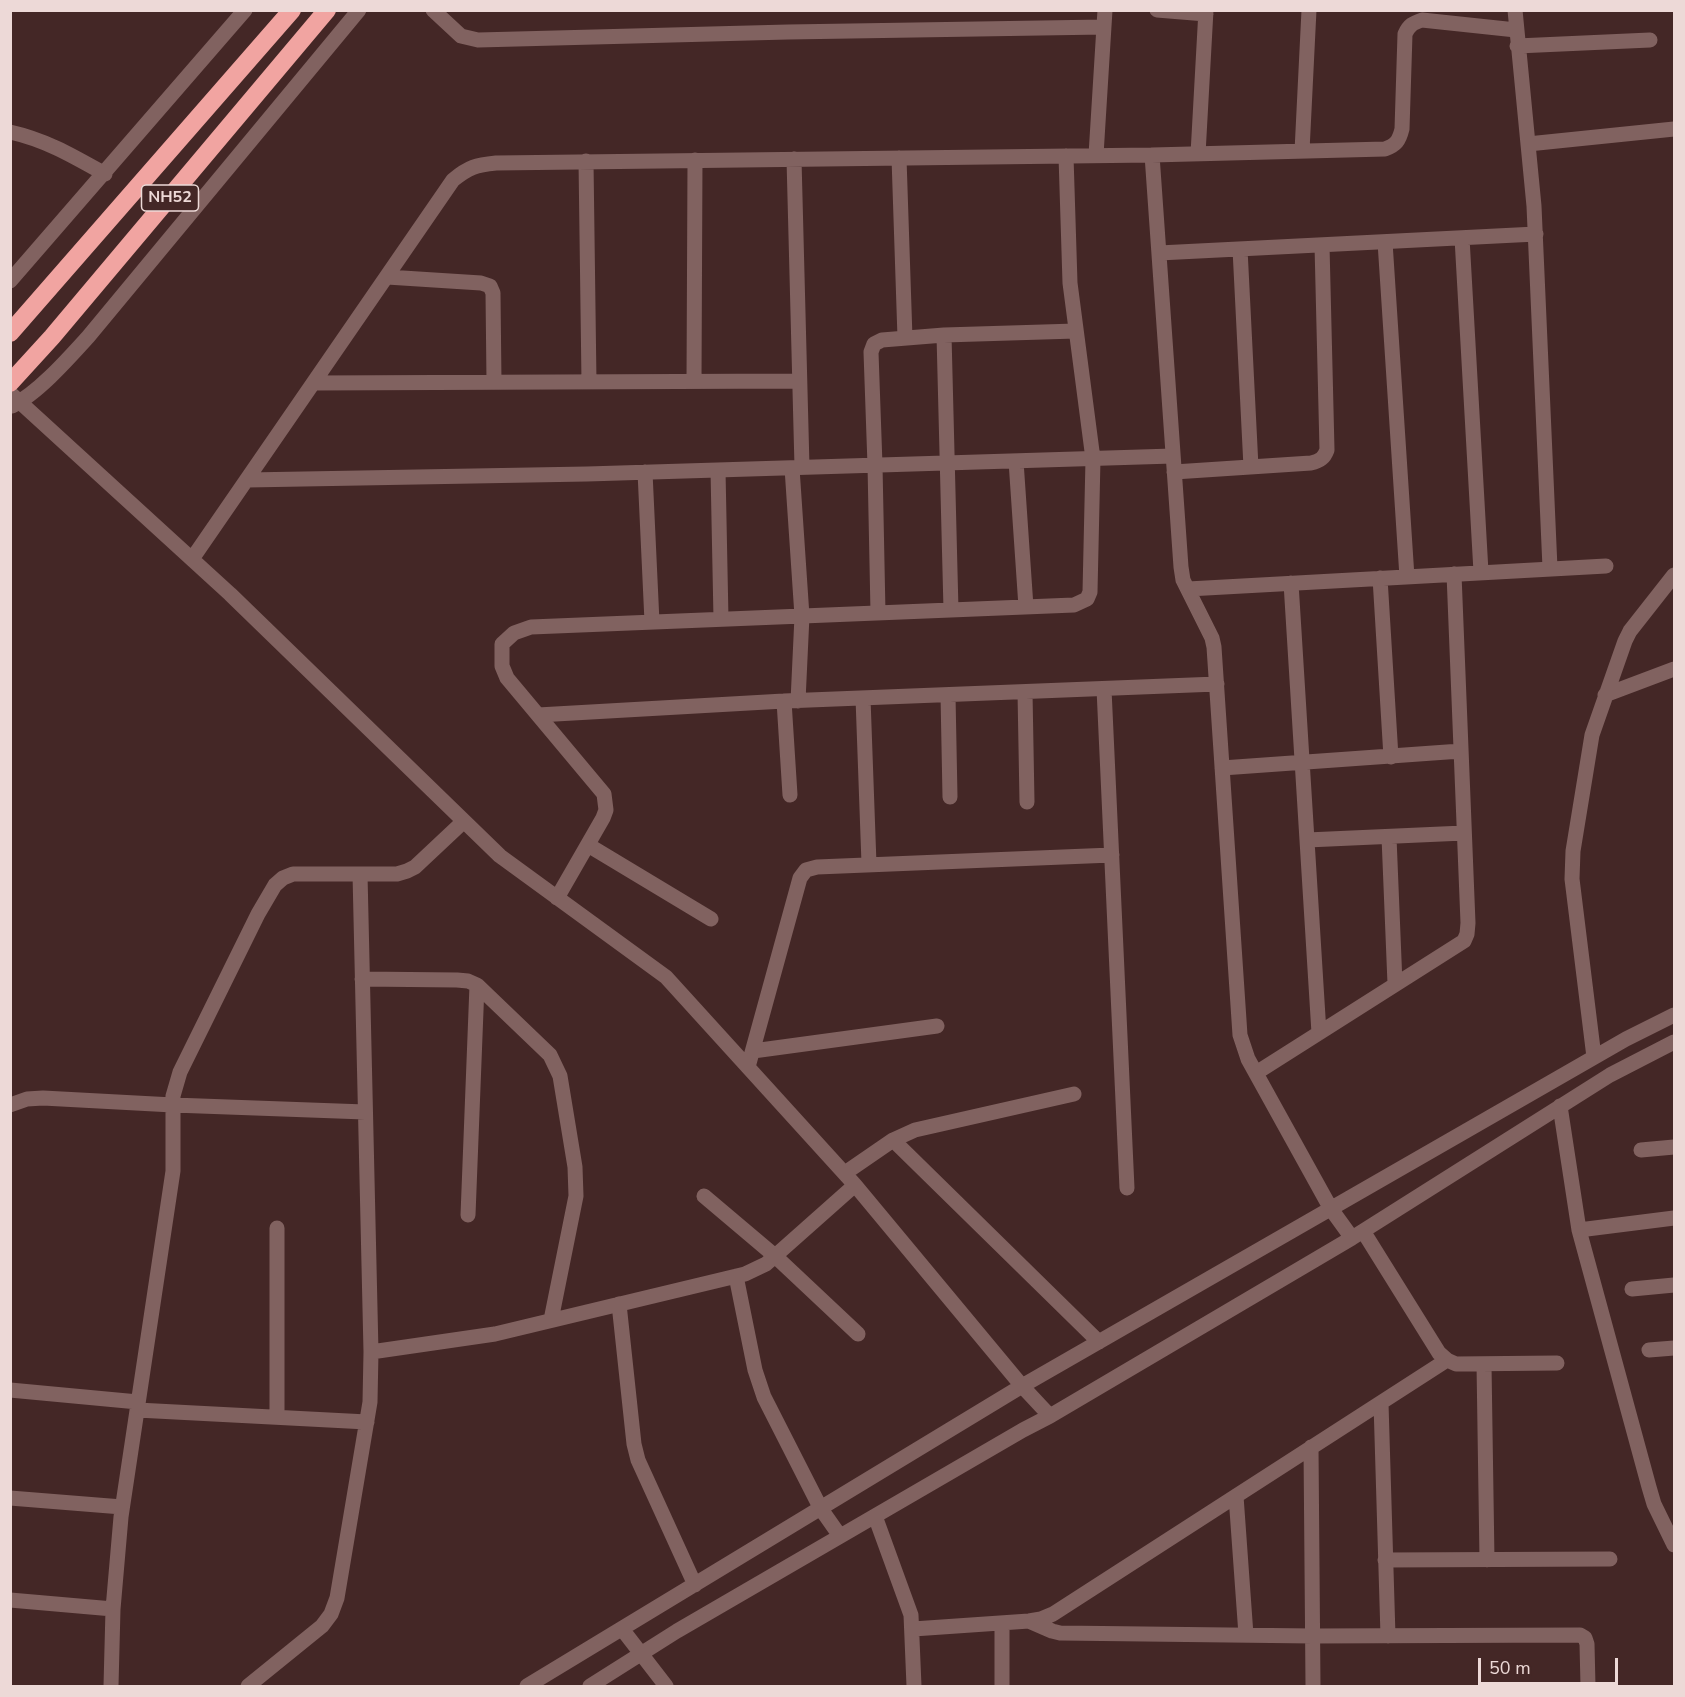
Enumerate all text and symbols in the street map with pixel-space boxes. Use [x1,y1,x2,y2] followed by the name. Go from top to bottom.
[142,185,198,211] road number: NH52
[1481,1646,1620,1684] scale bar
[1489,1656,1531,1680] text: 50 m

